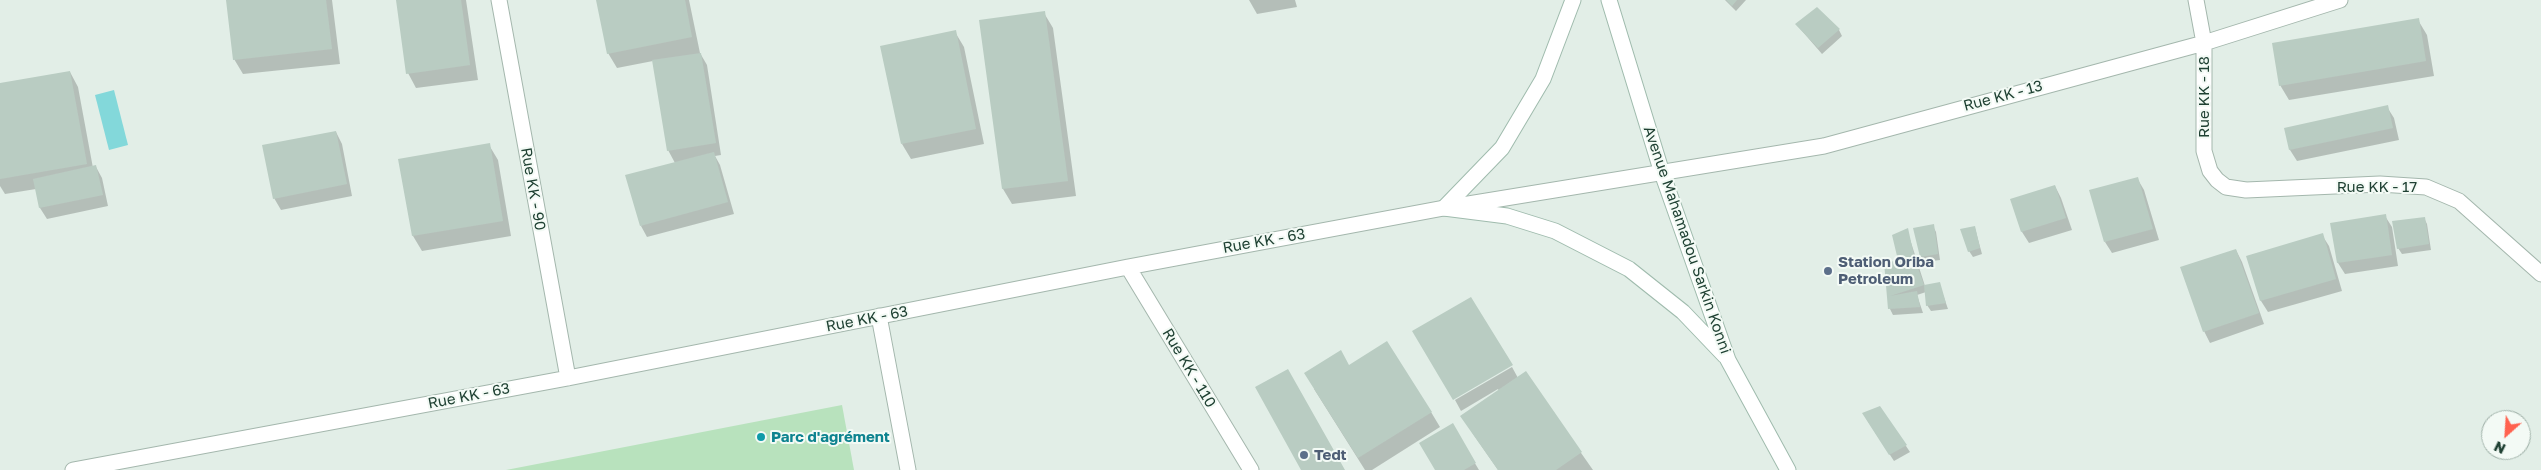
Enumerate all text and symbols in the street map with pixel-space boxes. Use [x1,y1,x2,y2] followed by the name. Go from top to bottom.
[2195,56,2213,138] street label: Rue KK - 18
[1961,77,2045,115] street label: Rue KK - 13
[1640,124,1734,356] street label: Avenue Mahamadou Sarkin Konni
[517,146,549,232] street label: Rue KK - 90
[2337,178,2417,196] street label: Rue KK - 17
[1221,225,1307,257] street label: Rue KK - 63
[1838,253,1934,288] place label: Station Oriba Petroleum
[1822,265,1834,277] marker: Station Oriba Petroleum
[824,302,910,336] street label: Rue KK - 63
[1158,325,1220,411] street label: Rue KK - 110
[426,379,512,413] street label: Rue KK - 63
[2481,410,2531,460] north arrow
[771,428,890,446] place label: Parc d'agrément
[755,431,767,443] marker: Parc d'agrément
[2491,438,2508,458] text: N
[1314,446,1347,464] place label: Tedt
[1298,449,1310,461] marker: Tedt

